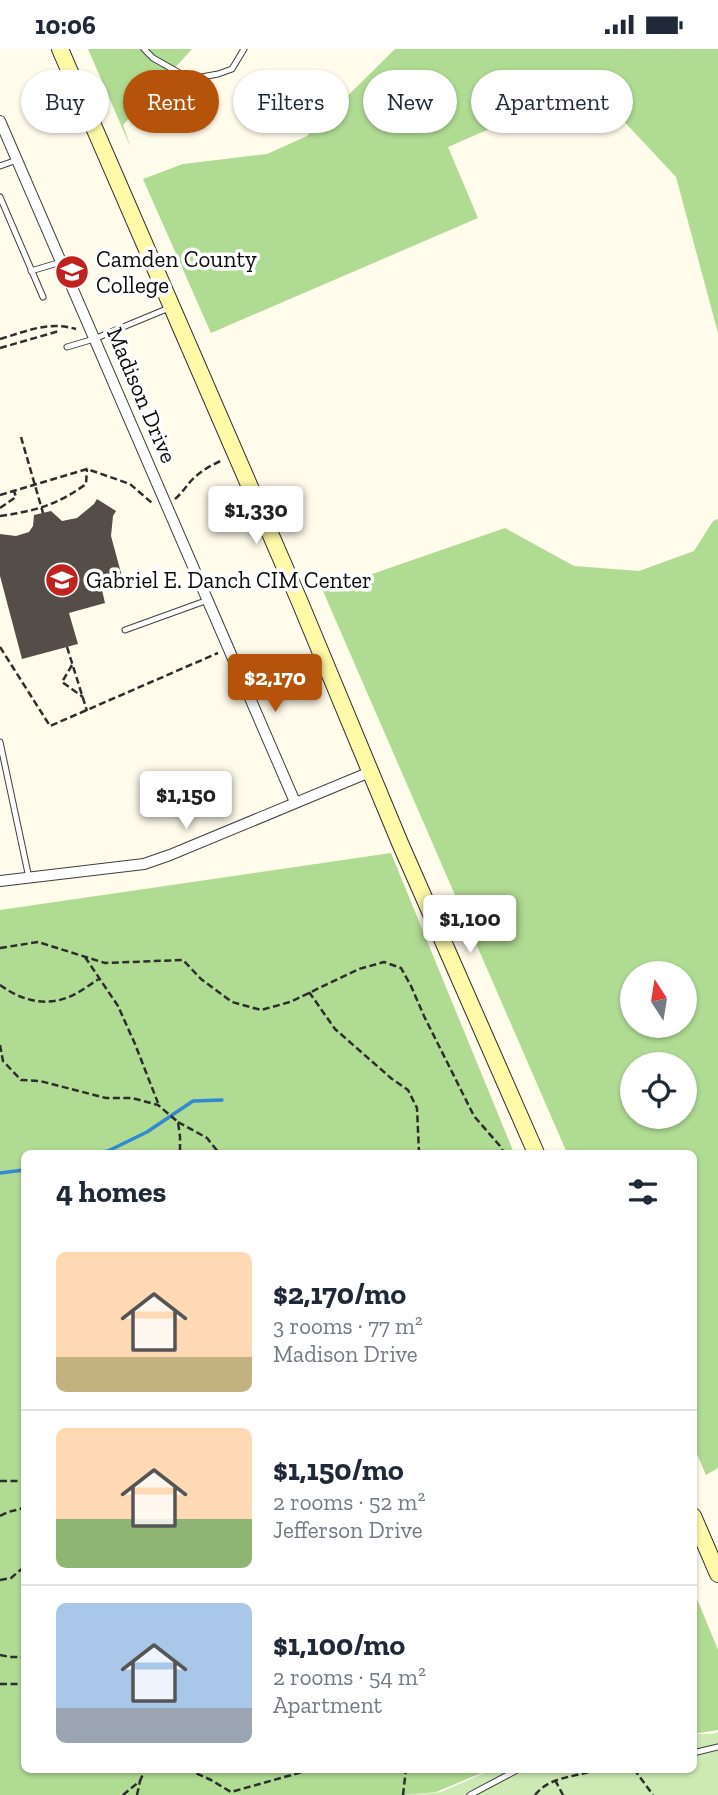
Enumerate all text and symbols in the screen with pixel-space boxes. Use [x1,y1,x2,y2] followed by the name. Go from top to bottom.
[35,9,96,41] text: 10:06
[21,70,109,133] chip: Buy
[123,70,219,133] chip: Rent
[233,70,349,133] chip: Filters
[363,70,457,133] chip: New
[471,70,633,133] chip: Apartment
[96,245,257,299] place label: Camden County College
[53,253,91,291] school or university icon: Camden County College
[101,323,183,467] street label: Madison Drive
[199,487,313,546] pin: $1,330
[224,495,288,523] text: $1,330
[43,561,81,599] school or university icon: Gabriel E. Danch CIM Center
[86,566,372,594] place label: Gabriel E. Danch CIM Center
[218,655,332,714] pin: $2,170
[244,663,306,691] text: $2,170
[129,771,243,831] pin: $1,150
[156,780,216,808] text: $1,150
[413,895,527,955] pin: $1,100
[439,904,501,932] text: $1,100
[620,961,696,1038] north arrow
[620,961,697,1129] map controls
[620,1052,697,1129] button: locate
[624,1173,662,1211] icon: filters
[56,1174,166,1210] text: 4 homes
[273,1276,406,1312] text: $2,170/mo
[112,1280,196,1364] icon: home
[273,1312,423,1340] text: 3 rooms · 77 m²
[273,1340,418,1368] text: Madison Drive
[273,1452,404,1488] text: $1,150/mo
[112,1456,196,1540] icon: home
[273,1488,425,1516] text: 2 rooms · 52 m²
[273,1516,423,1544] text: Jefferson Drive
[273,1627,405,1663] text: $1,100/mo
[112,1631,196,1715] icon: home
[273,1663,426,1691] text: 2 rooms · 54 m²
[273,1691,382,1719] text: Apartment

